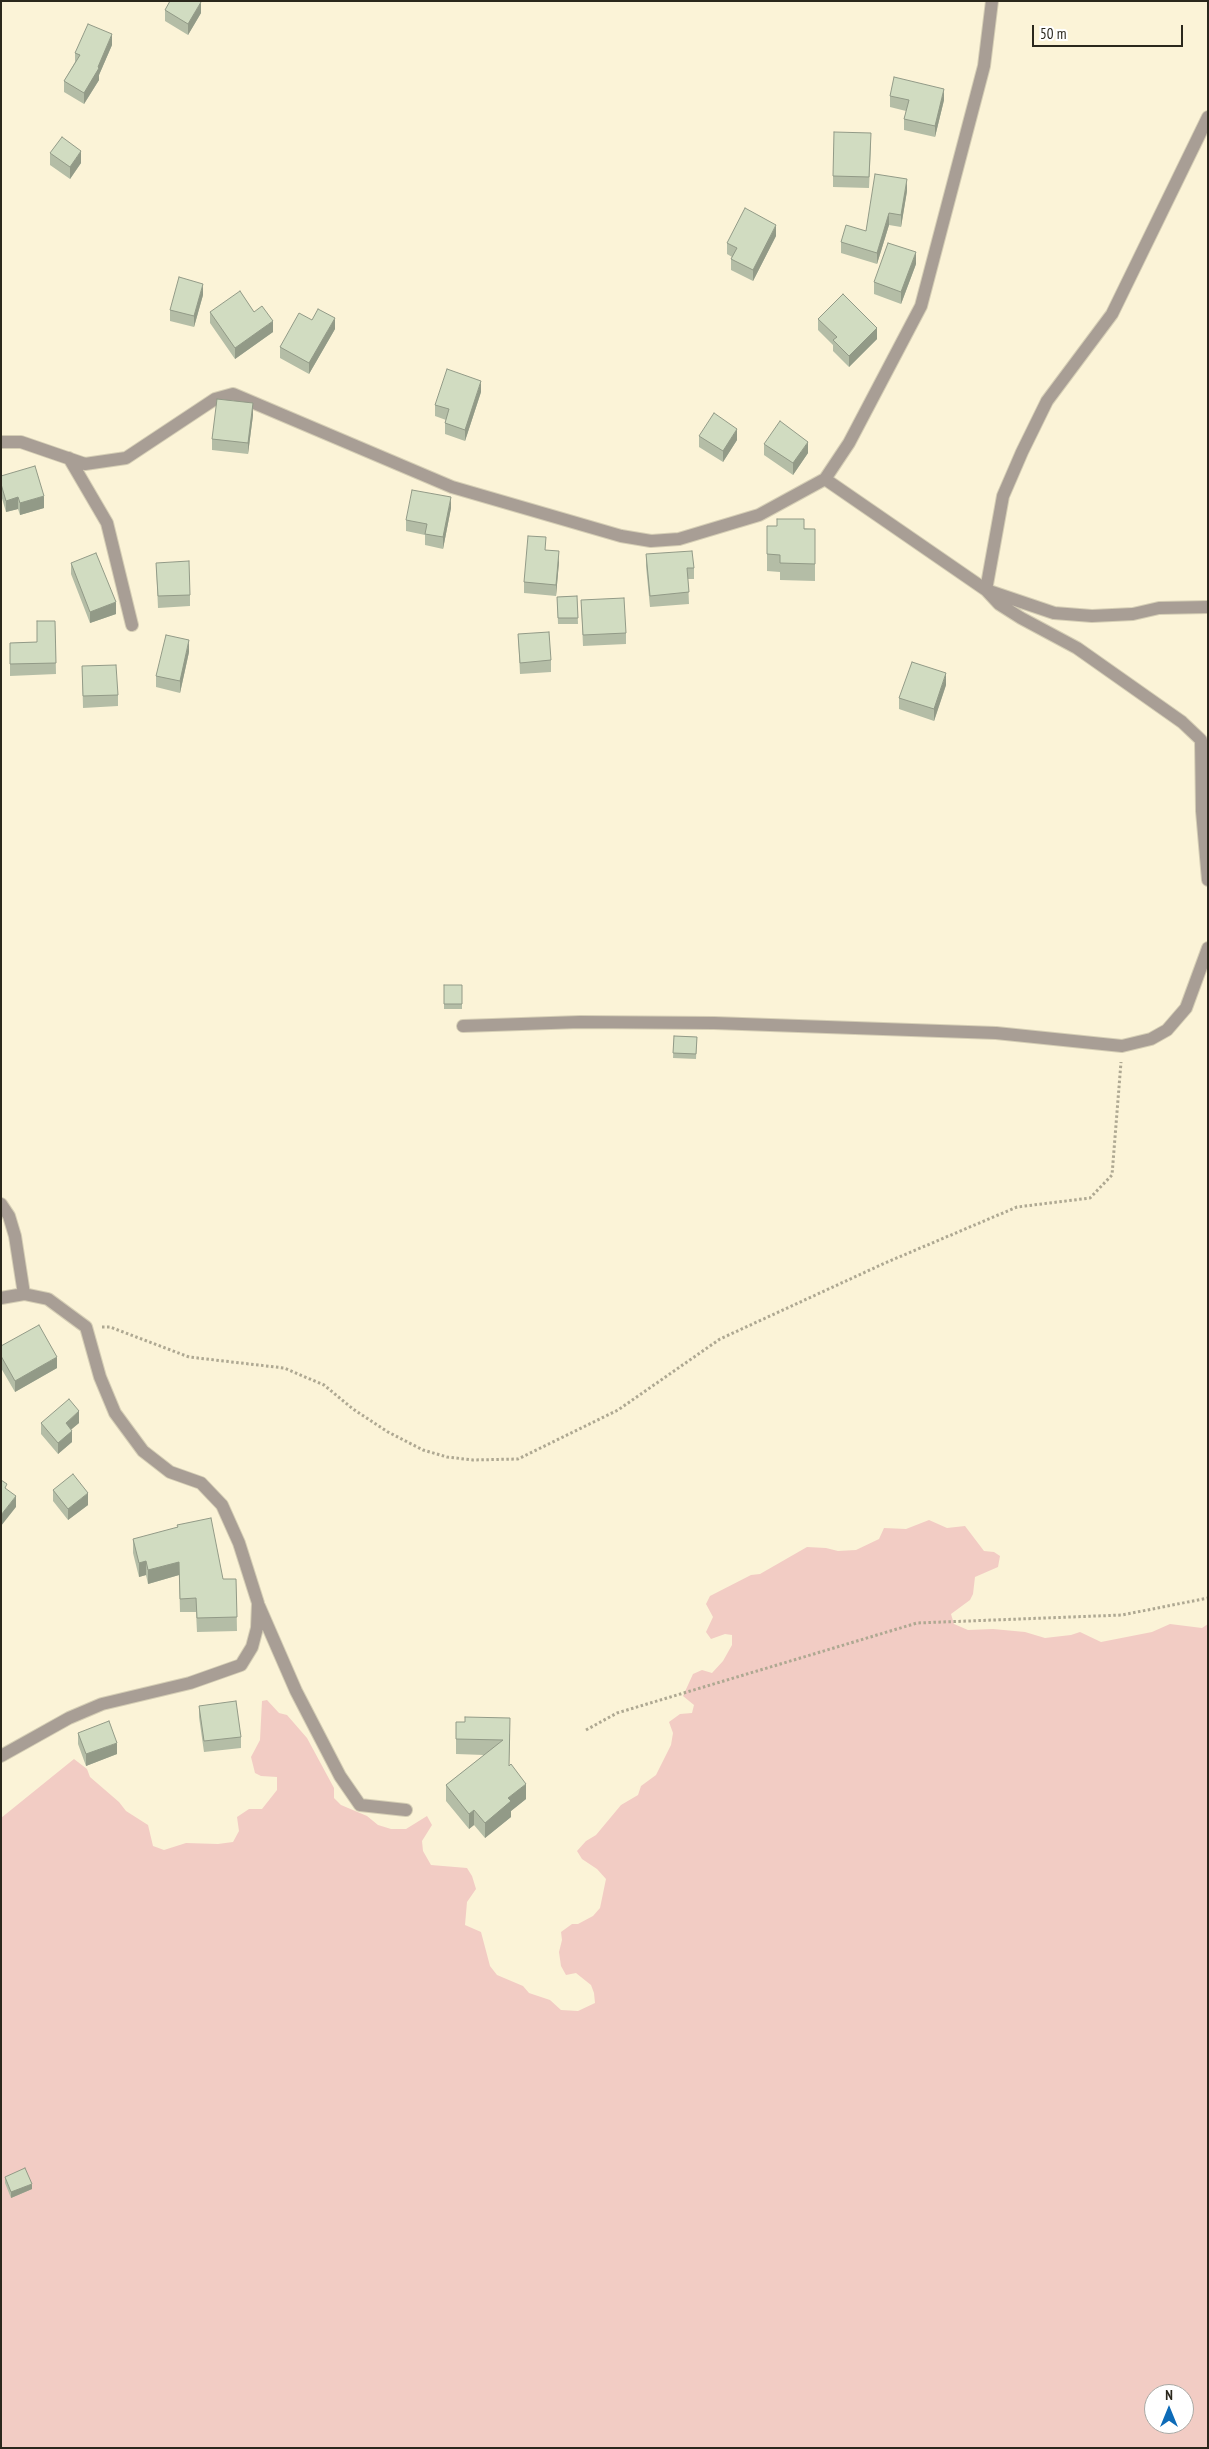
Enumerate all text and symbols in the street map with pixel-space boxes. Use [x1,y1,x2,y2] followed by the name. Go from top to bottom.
[1034,15,1185,47] scale bar
[1040,24,1066,43] text: 50 m
[1144,2384,1194,2434] north arrow
[1165,2386,1173,2404] text: N

